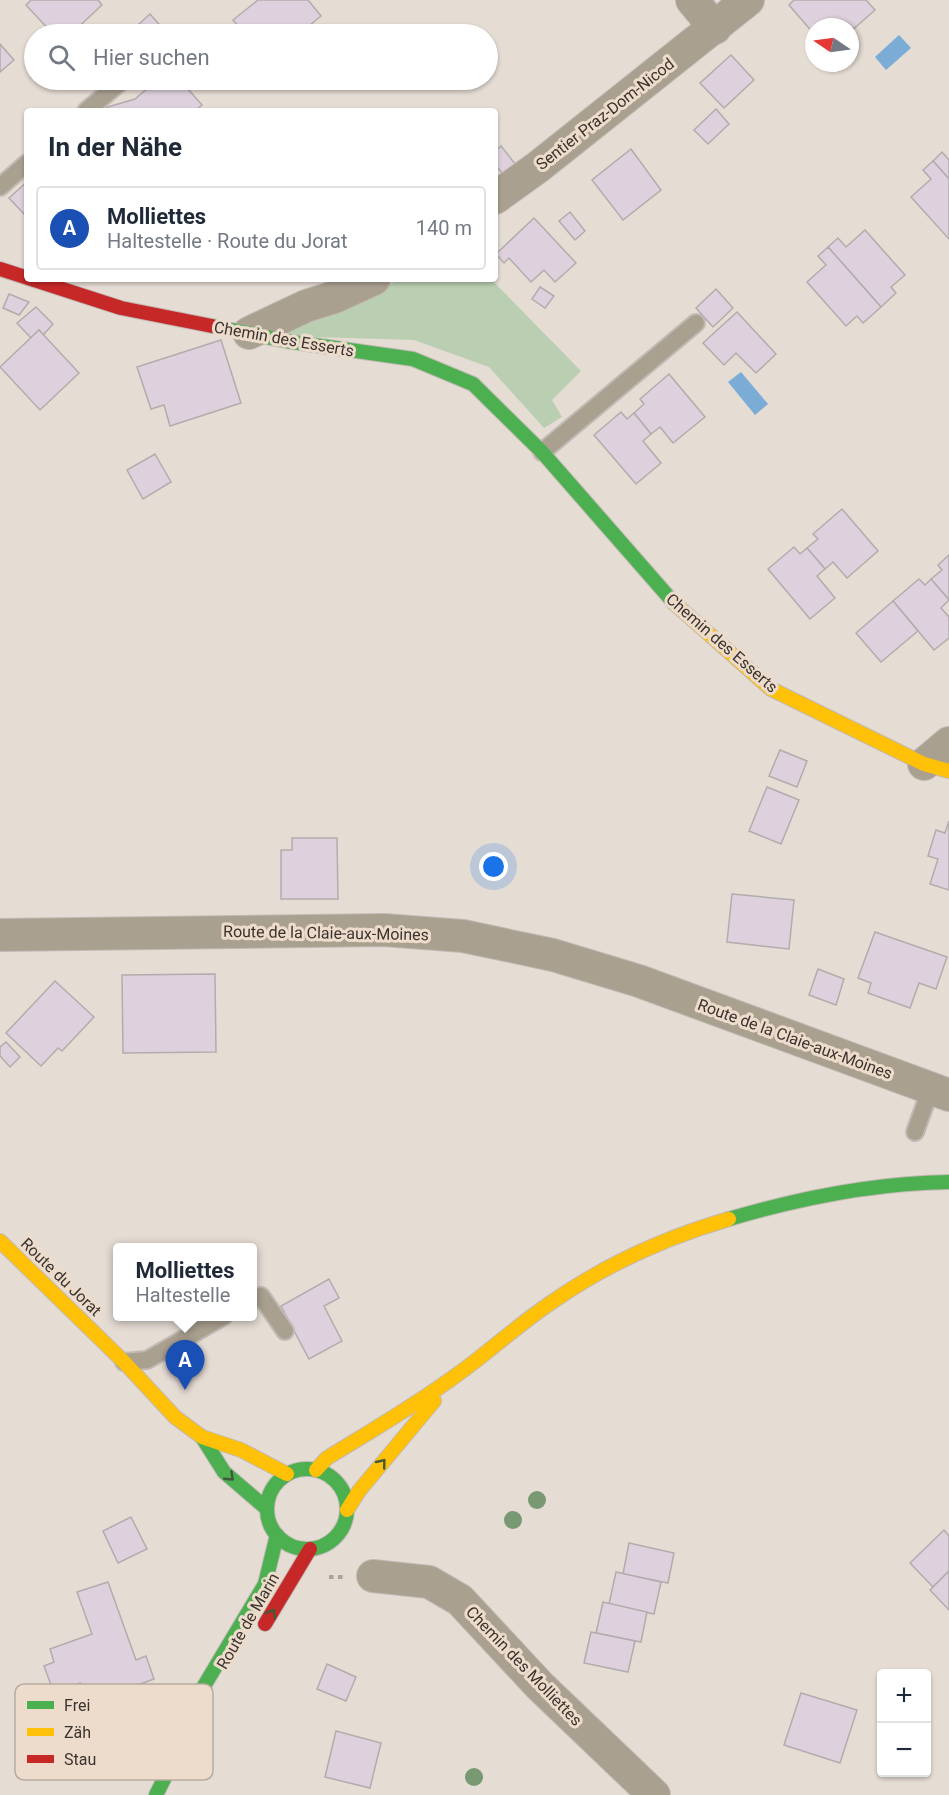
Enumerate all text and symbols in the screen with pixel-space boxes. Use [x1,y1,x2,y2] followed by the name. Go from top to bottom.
[805,18,859,72] north arrow
[24,24,498,90] search box
[45,41,78,74] icon: search
[93,45,210,70] text: Hier suchen
[532,54,678,174] street label: Sentier Praz-Dom-Nicod
[48,132,182,162] text: In der Nähe
[107,204,206,229] text: Molliettes
[63,216,76,240] text: A
[416,216,472,240] text: 140 m
[107,229,348,253] text: Haltestelle · Route du Jorat
[213,317,355,361] street label: Chemin des Esserts
[662,589,782,697] street label: Chemin des Esserts
[479,852,508,881] your location
[223,922,429,944] street label: Route de la Claie-aux-Moines
[695,995,895,1083] street label: Route de la Claie-aux-Moines
[17,1234,105,1320] street label: Route du Jorat
[113,1243,257,1321] popup
[135,1258,235,1283] text: Molliettes
[135,1283,230,1307] text: Haltestelle
[166,1340,204,1390] pin: A
[375,1459,386,1470] one-way arrow
[224,1470,234,1481] one-way arrow
[213,1570,283,1672] street label: Route de Marin
[462,1602,586,1730] street label: Chemin des Molliettes
[264,1609,276,1619] one-way arrow
[877,1669,931,1777] map controls
[877,1669,931,1723] button: +
[15,1684,213,1780] legend
[64,1696,90,1715] text: Frei
[64,1723,91,1742] text: Zäh
[877,1723,931,1777] button: −
[64,1750,96,1769] text: Stau

